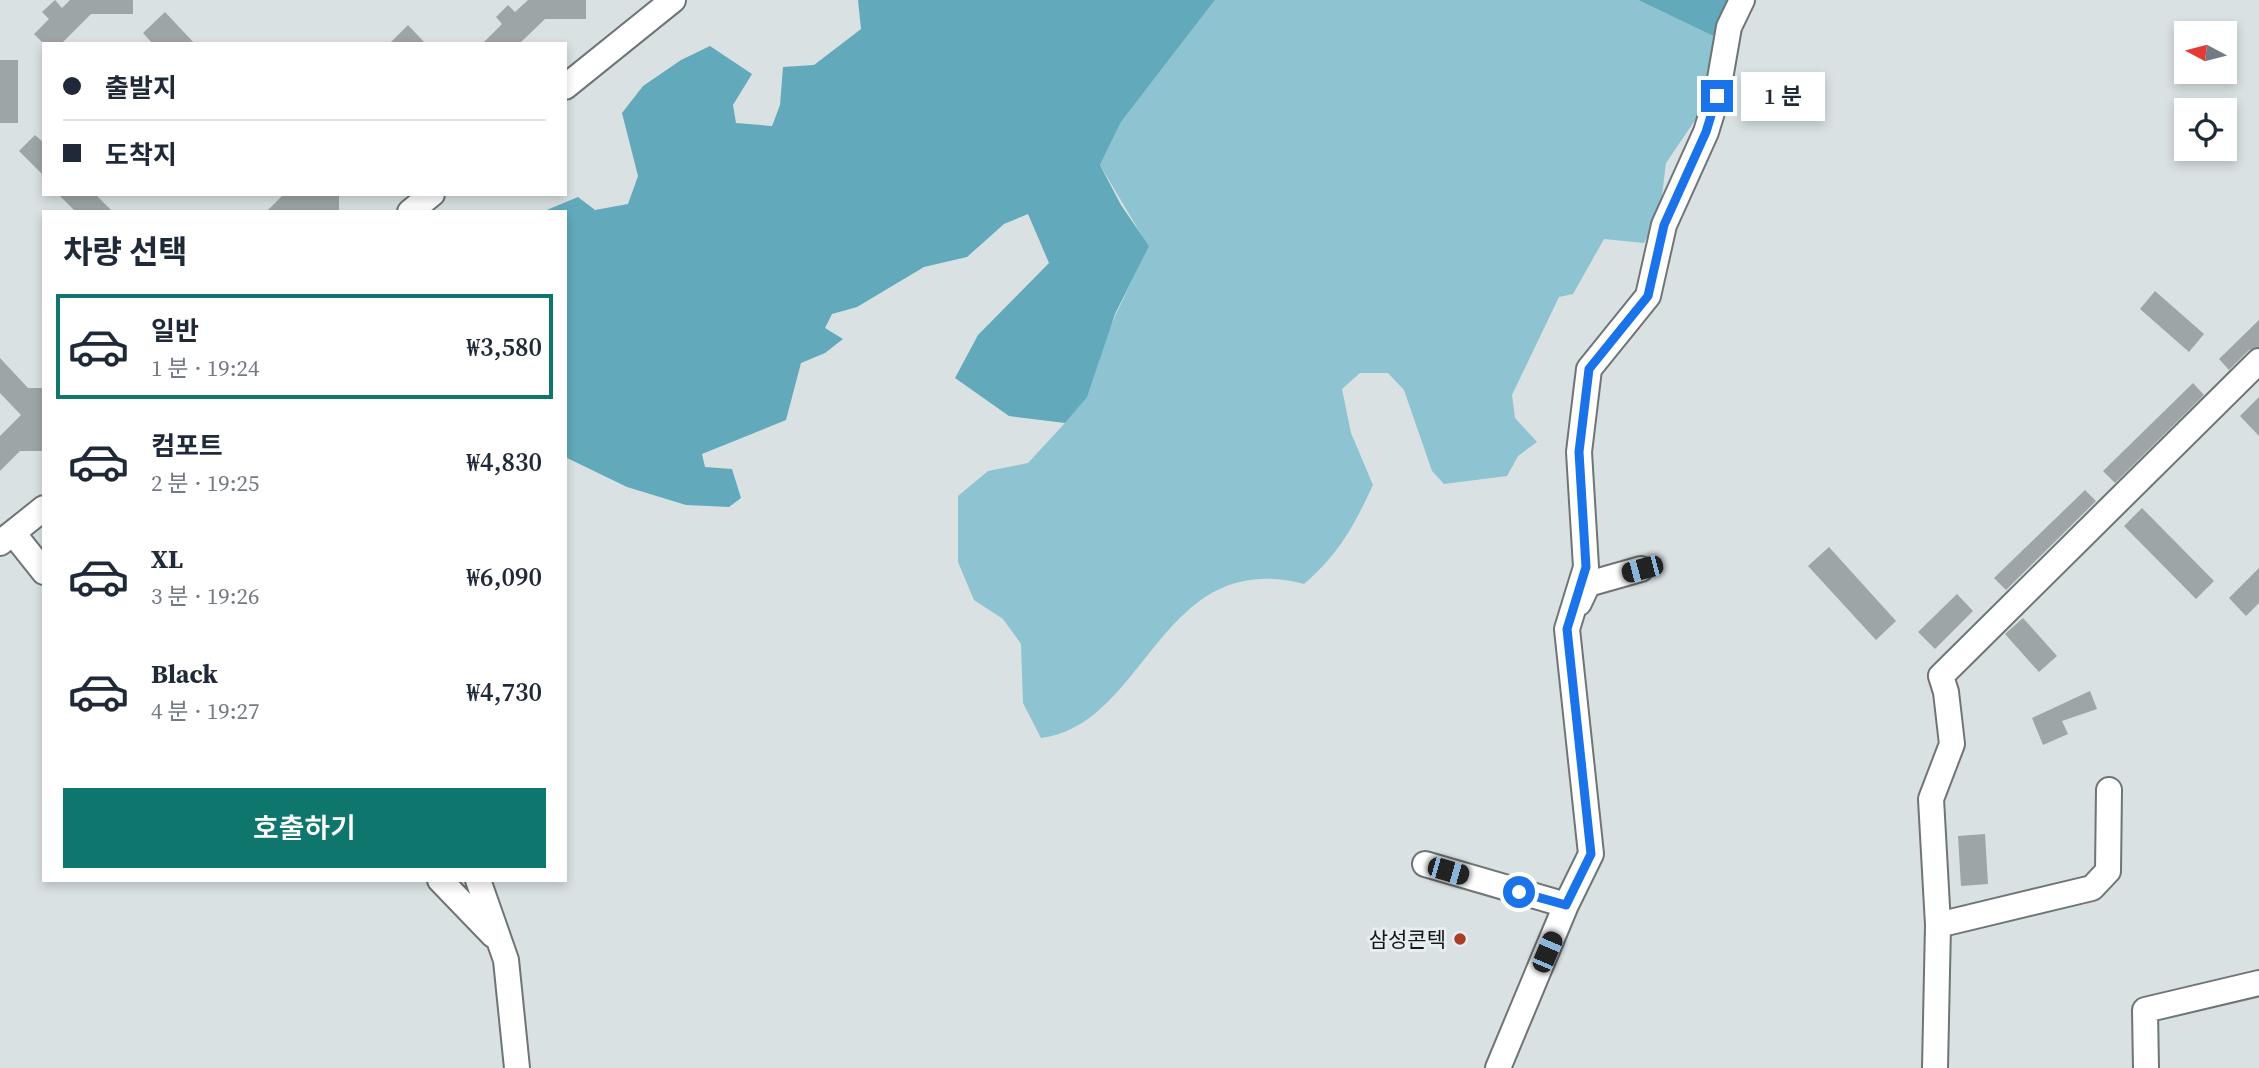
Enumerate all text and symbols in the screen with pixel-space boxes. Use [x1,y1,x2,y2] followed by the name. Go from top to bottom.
[2174,21,2236,84] north arrow
[2174,21,2237,161] map controls
[105,70,177,106] text: 출발지
[1742,72,1826,120] callout: 1 분
[1701,80,1733,112] route end
[1764,80,1802,112] text: 1 분
[2174,98,2237,161] button: locate
[105,137,177,173] text: 도착지
[63,230,188,274] text: 차량 선택
[151,313,199,349] text: 일반
[67,315,130,378] icon: car
[467,329,542,365] text: ₩3,580
[151,352,260,384] text: 1 분 · 19:24
[151,428,223,464] text: 컴포트
[67,430,130,493] icon: car
[467,444,542,480] text: ₩4,830
[151,467,260,499] text: 2 분 · 19:25
[151,541,183,577] text: XL
[67,545,130,608] icon: car
[1619,553,1666,585] car
[467,559,542,595] text: ₩6,090
[151,580,260,612] text: 3 분 · 19:26
[151,656,218,692] text: Black
[67,660,130,723] icon: car
[467,674,542,710] text: ₩4,730
[151,695,260,727] text: 4 분 · 19:27
[63,788,546,868] button: 호출하기
[1425,855,1472,887] car
[1503,876,1535,908] route start
[1369,925,1446,954] place label: 삼성콘텍
[1530,929,1565,975] car
[1452,931,1468,947] marker: 삼성콘텍

